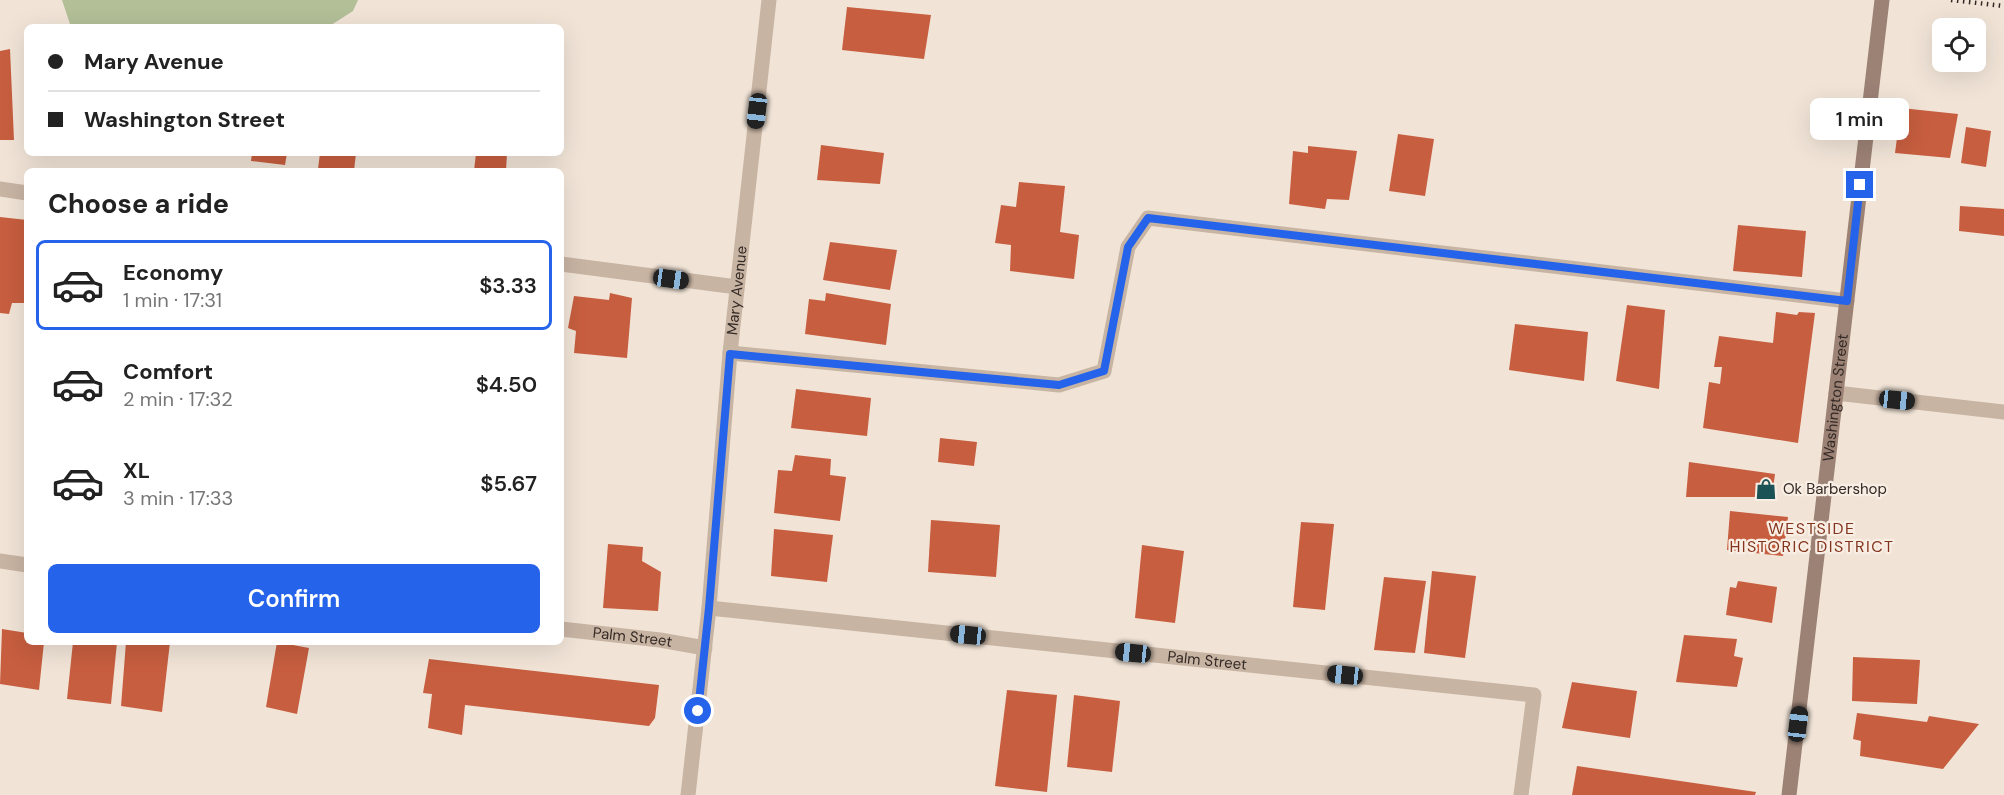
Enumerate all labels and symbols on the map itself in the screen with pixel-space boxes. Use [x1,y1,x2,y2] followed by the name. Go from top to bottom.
[746,92,768,130] car
[1810,98,1910,140] callout: 1 min
[1846,171,1873,198] route end
[722,245,752,336] street label: Mary Avenue
[652,268,690,290] car
[1818,333,1853,463] street label: Washington Street
[1878,389,1916,411] car
[1754,477,1778,501] shop icon: Ok Barbershop
[1783,479,1887,499] place label: Ok Barbershop
[1729,518,1895,557] district label: WESTSIDE HISTORIC DISTRICT
[592,623,674,652] street label: Palm Street
[949,624,987,646] car
[1114,642,1152,664] car
[1167,646,1248,675] street label: Palm Street
[1326,664,1364,686] car
[684,697,711,724] route start
[1787,705,1809,743] car

